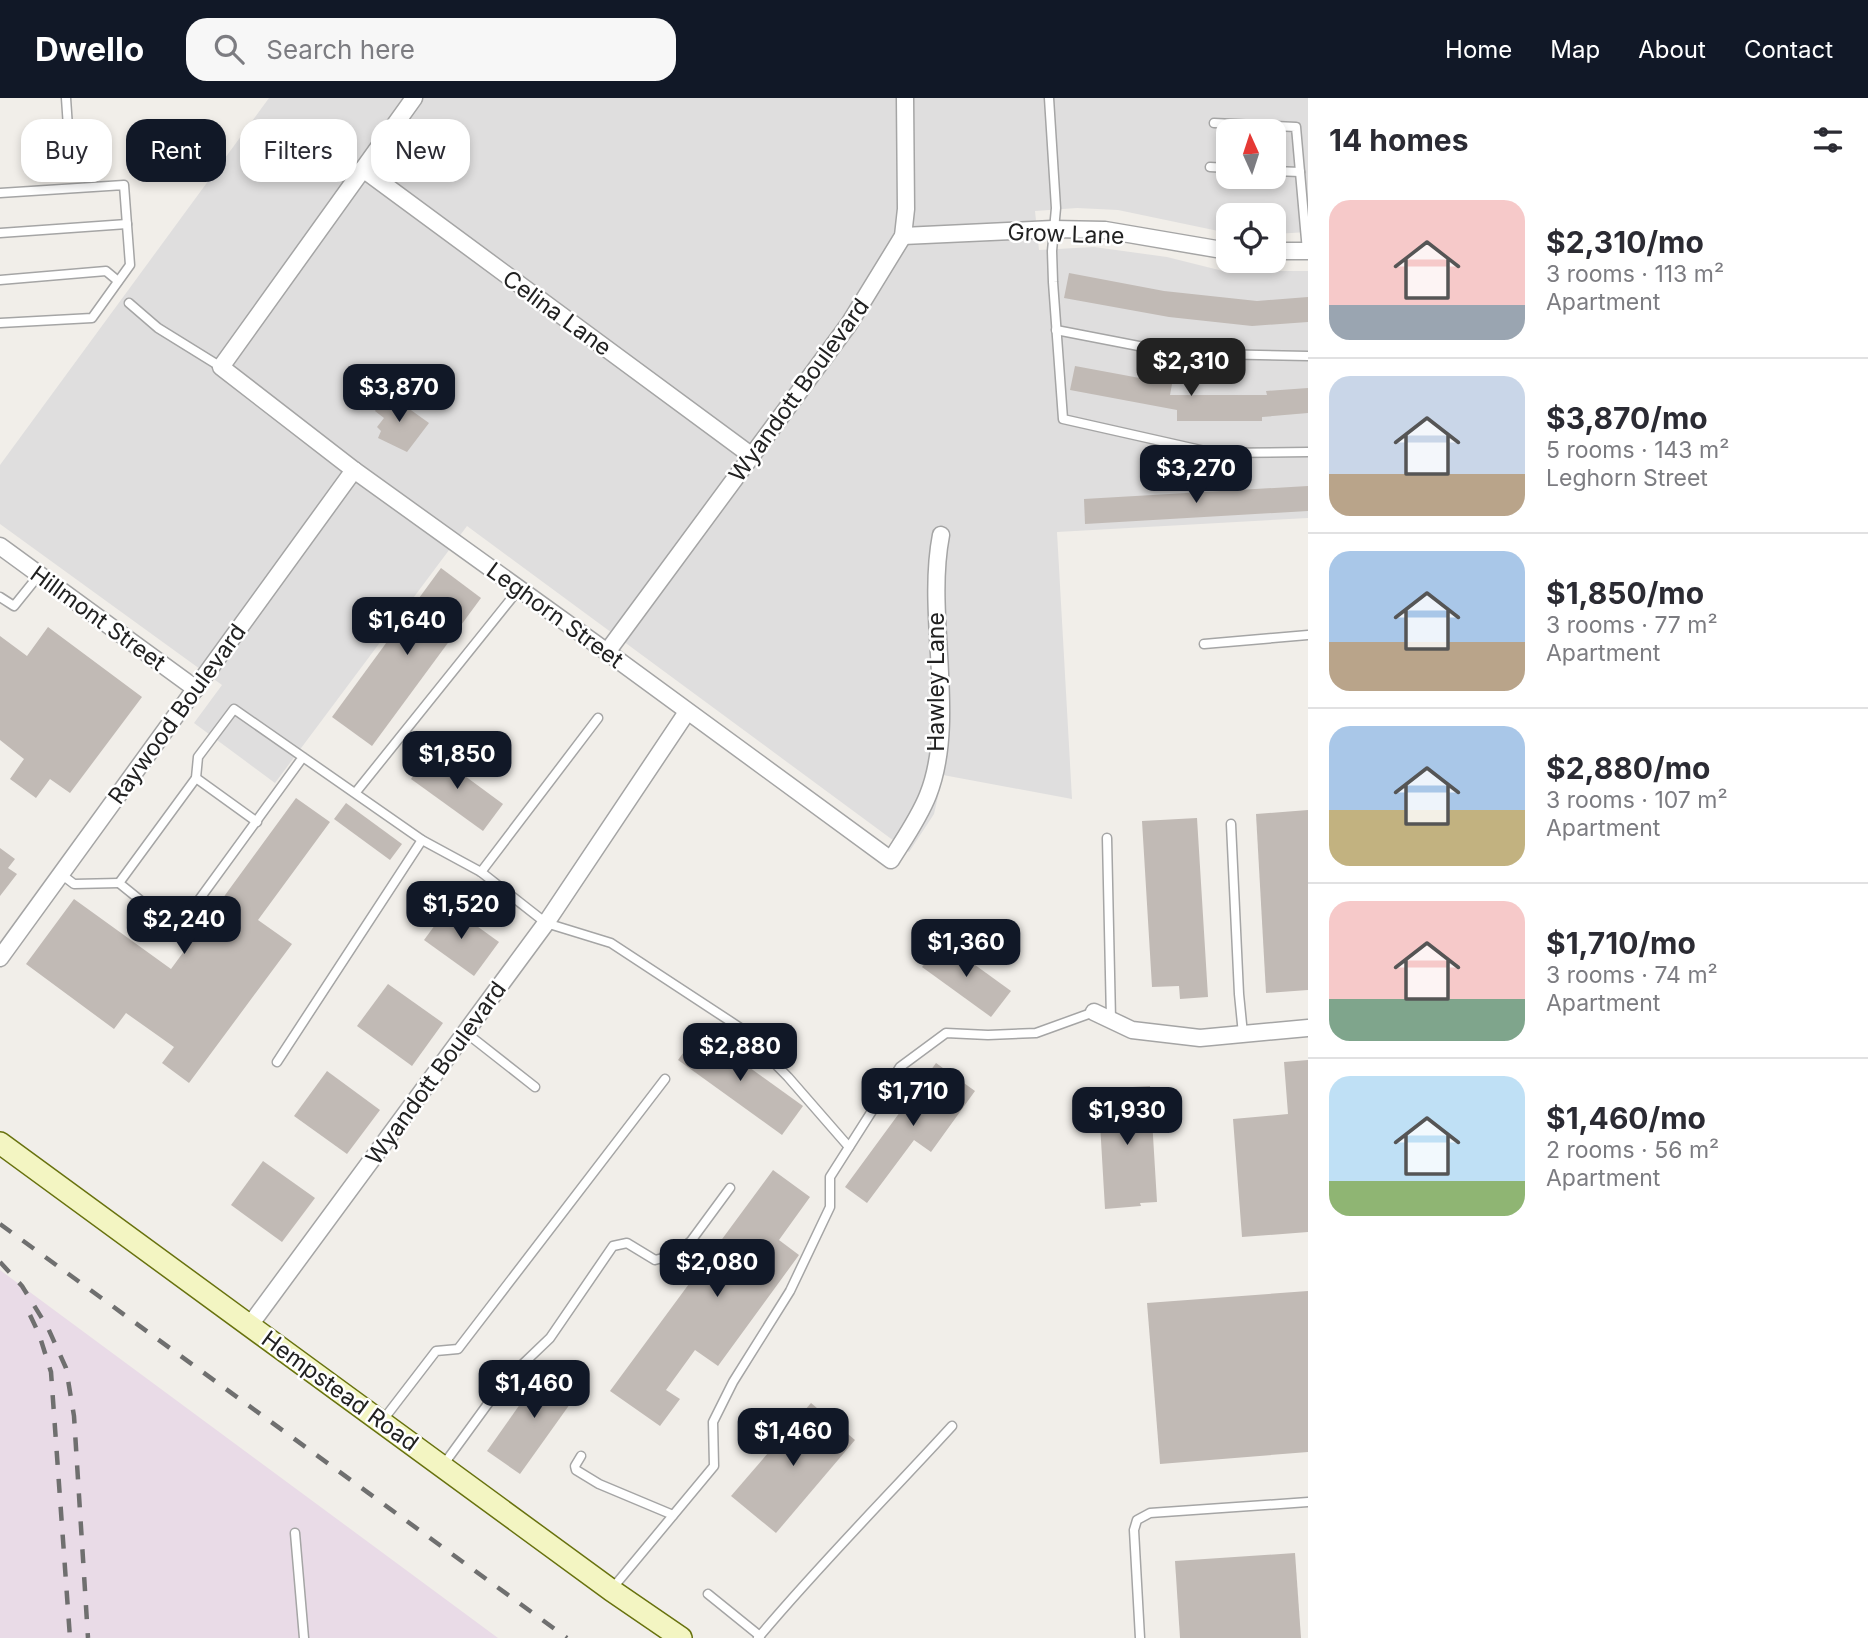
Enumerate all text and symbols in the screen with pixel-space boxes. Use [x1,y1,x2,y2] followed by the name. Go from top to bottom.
[186,18,676,81] search box
[35,29,144,69] text: Dwello
[210,30,248,68] icon: search
[266,34,415,65] text: Search here
[1445,35,1512,64] text: Home
[1550,35,1600,64] text: Map
[1638,35,1706,64] text: About
[1744,35,1833,64] text: Contact
[21,119,112,182] chip: Buy
[126,119,226,182] chip: Rent
[240,119,357,182] chip: Filters
[371,119,470,182] chip: New
[1216,119,1286,189] north arrow
[1216,119,1286,273] map controls
[1809,121,1847,159] icon: filters
[1329,122,1468,158] text: 14 homes
[1216,203,1286,273] button: locate
[1007,218,1125,250] street label: Grow Lane
[1546,224,1704,260] text: $2,310/mo
[1385,228,1469,312] icon: home
[1546,260,1724,288] text: 3 rooms · 113 m²
[497,264,617,362] street label: Celina Lane
[1546,288,1660,316] text: Apartment
[723,293,875,487] street label: Wyandott Boulevard
[1134,338,1248,398] pin: $2,310
[1153,347,1229,375] text: $2,310
[342,364,456,424] pin: $3,870
[359,373,439,401] text: $3,870
[1546,400,1708,436] text: $3,870/mo
[1385,404,1469,488] icon: home
[1546,436,1729,464] text: 5 rooms · 143 m²
[1139,446,1253,505] pin: $3,270
[1156,454,1236,482] text: $3,270
[1546,464,1708,492] text: Leghorn Street
[481,556,629,674] street label: Leghorn Street
[25,560,171,677] street label: Hillmont Street
[1546,575,1704,611] text: $1,850/mo
[1385,579,1469,663] icon: home
[350,598,464,657] pin: $1,640
[368,606,446,634] text: $1,640
[1546,611,1718,639] text: 3 rooms · 77 m²
[922,612,950,752] street label: Hawley Lane
[102,618,252,810] street label: Raywood Boulevard
[1546,639,1660,667] text: Apartment
[400,732,514,791] pin: $1,850
[418,740,496,768] text: $1,850
[1546,750,1710,786] text: $2,880/mo
[1385,754,1469,838] icon: home
[1546,786,1728,814] text: 3 rooms · 107 m²
[1546,814,1660,842] text: Apartment
[404,882,518,941] pin: $1,520
[422,890,500,918] text: $1,520
[127,896,241,956] pin: $2,240
[143,905,225,933] text: $2,240
[909,920,1023,979] pin: $1,360
[1546,925,1696,961] text: $1,710/mo
[927,928,1005,956] text: $1,360
[1385,929,1469,1013] icon: home
[1546,961,1718,989] text: 3 rooms · 74 m²
[360,976,512,1170] street label: Wyandott Boulevard
[1546,989,1660,1017] text: Apartment
[683,1024,797,1083] pin: $2,880
[699,1032,781,1060] text: $2,880
[856,1068,970,1128] pin: $1,710
[878,1077,948,1105] text: $1,710
[1070,1088,1184,1147] pin: $1,930
[1088,1096,1166,1124] text: $1,930
[1546,1100,1706,1136] text: $1,460/mo
[1385,1104,1469,1188] icon: home
[1546,1136,1719,1164] text: 2 rooms · 56 m²
[1546,1164,1660,1192] text: Apartment
[660,1240,774,1299] pin: $2,080
[676,1248,758,1276] text: $2,080
[256,1325,424,1457] street label: Hempstead Road
[477,1360,591,1420] pin: $1,460
[495,1369,573,1397] text: $1,460
[736,1408,850,1468] pin: $1,460
[754,1417,832,1445] text: $1,460

